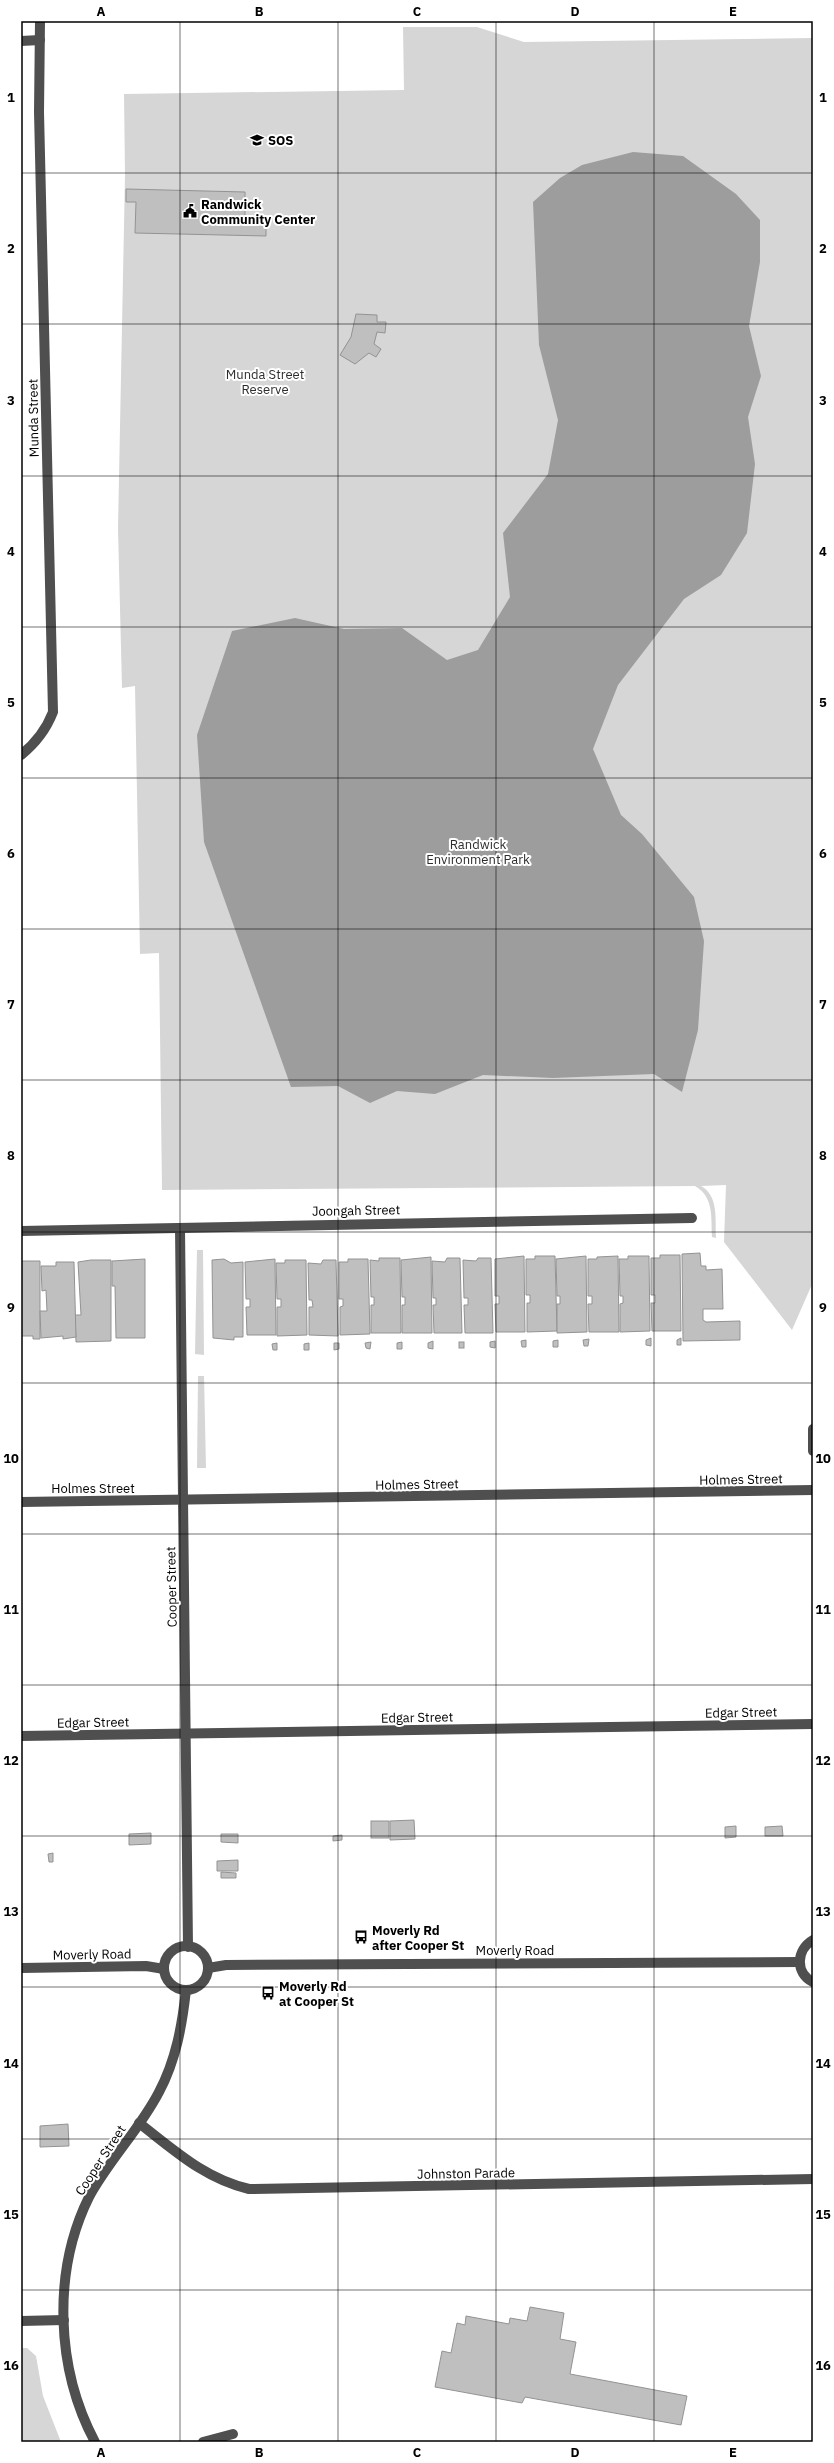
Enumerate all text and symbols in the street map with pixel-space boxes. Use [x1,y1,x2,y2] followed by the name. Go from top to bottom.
[97,3,106,20] text: A
[255,3,264,20] text: B
[413,3,422,20] text: C
[570,3,580,20] text: D
[729,3,737,20] text: E
[7,89,15,106] text: 1
[819,89,827,106] text: 1
[249,132,265,148] school or university icon: SOS
[268,132,293,149] place label: SOS
[201,196,315,228] place label: Randwick Community Center
[182,203,198,219] public building icon: Randwick Community Center
[7,240,15,257] text: 2
[819,240,827,257] text: 2
[226,366,304,398] park label: Munda Street Reserve
[24,379,43,457] street label: Munda Street
[7,392,15,409] text: 3
[819,392,827,409] text: 3
[7,543,15,560] text: 4
[819,543,827,560] text: 4
[7,694,15,711] text: 5
[819,694,827,711] text: 5
[426,836,530,868] park label: Randwick Environment Park
[7,845,15,862] text: 6
[819,845,827,862] text: 6
[7,996,15,1013] text: 7
[819,996,827,1013] text: 7
[7,1147,15,1164] text: 8
[819,1147,827,1164] text: 8
[312,1201,400,1220] street label: Joongah Street
[7,1299,15,1316] text: 9
[819,1299,827,1316] text: 9
[3,1450,19,1467] text: 10
[815,1450,831,1467] text: 10
[699,1470,783,1489] street label: Holmes Street
[375,1475,459,1494] street label: Holmes Street
[51,1480,135,1497] street label: Holmes Street
[162,1546,181,1628] street label: Cooper Street
[3,1601,19,1618] text: 11
[815,1601,831,1618] text: 11
[705,1703,777,1722] street label: Edgar Street
[381,1708,453,1727] street label: Edgar Street
[57,1713,129,1732] street label: Edgar Street
[3,1752,19,1769] text: 12
[815,1752,831,1769] text: 12
[3,1903,19,1920] text: 13
[815,1903,831,1920] text: 13
[372,1922,464,1954] place label: Moverly Rd after Cooper St
[353,1929,369,1945] bus stop icon: Moverly Rd after Cooper St
[476,1942,554,1959] street label: Moverly Road
[52,1945,132,1964] street label: Moverly Road
[279,1978,354,2010] place label: Moverly Rd at Cooper St
[260,1985,276,2001] bus stop icon: Moverly Rd at Cooper St
[3,2055,19,2072] text: 14
[815,2055,831,2072] text: 14
[71,2122,130,2199] street label: Cooper Street
[417,2164,515,2183] street label: Johnston Parade
[3,2206,19,2223] text: 15
[815,2206,831,2223] text: 15
[3,2357,19,2374] text: 16
[815,2357,831,2374] text: 16
[97,2444,106,2461] text: A
[255,2444,264,2461] text: B
[413,2444,422,2461] text: C
[570,2444,580,2461] text: D
[729,2444,737,2461] text: E

